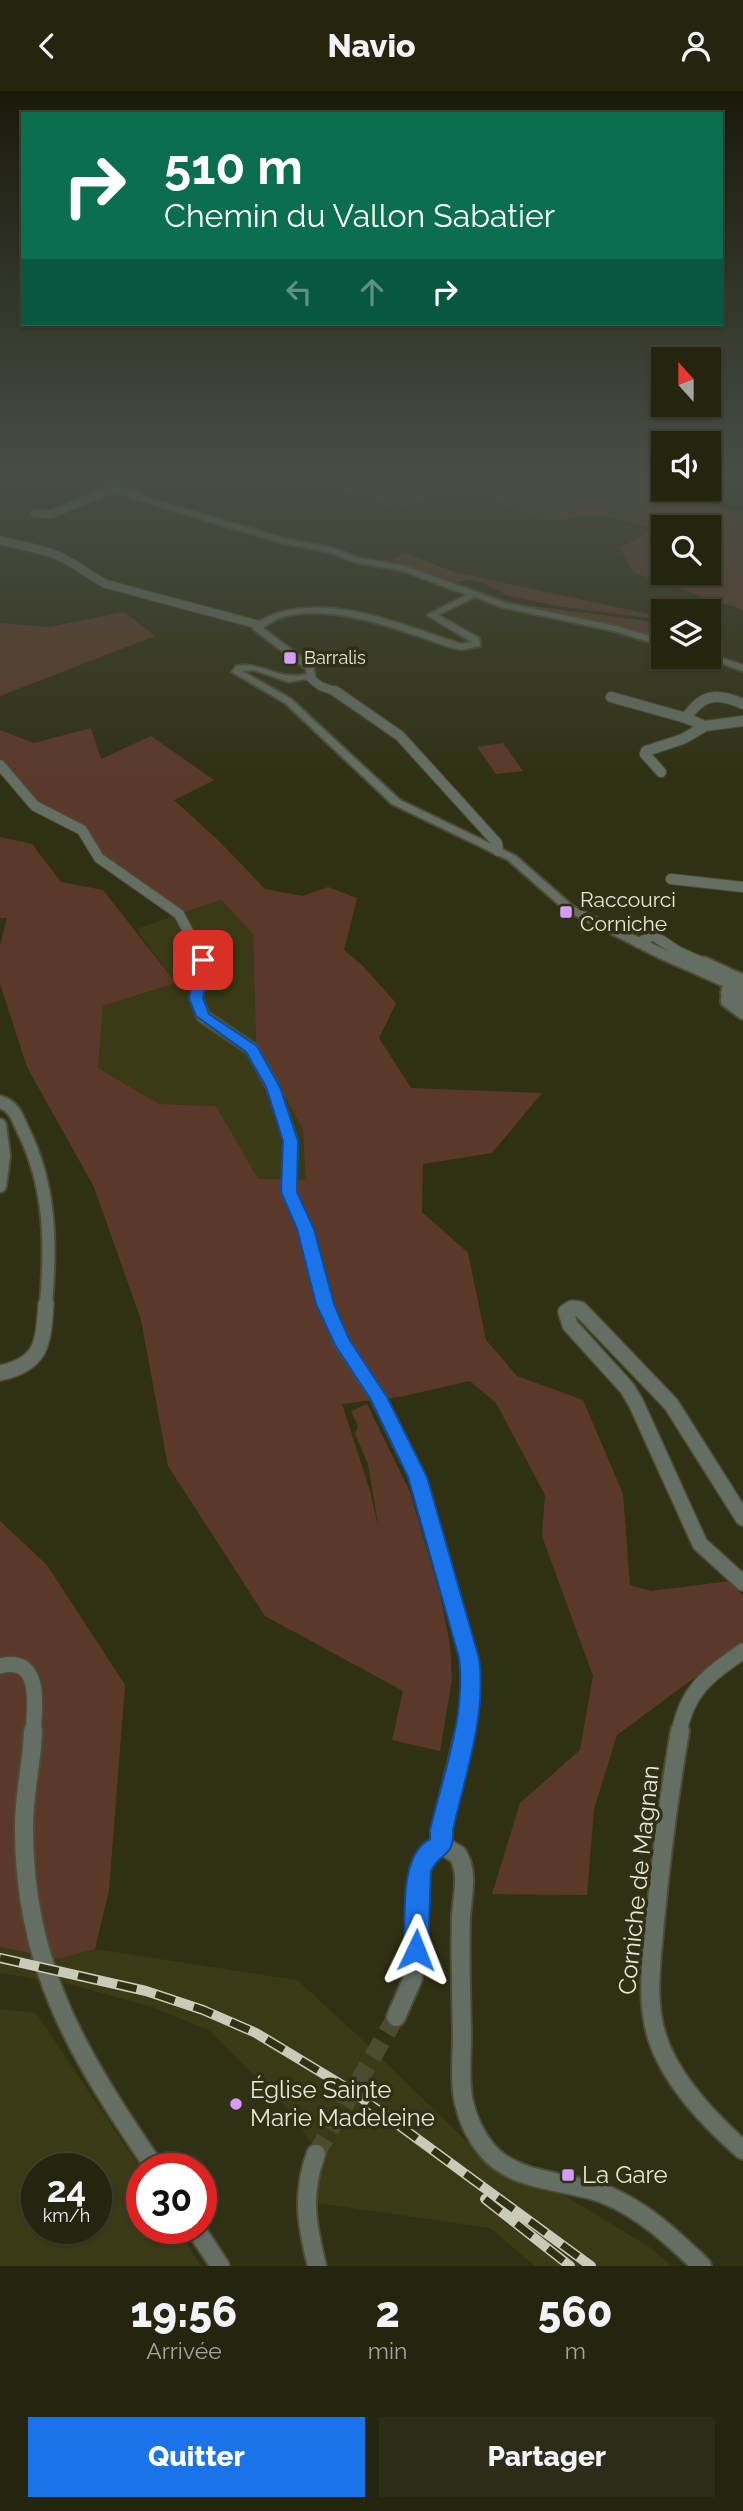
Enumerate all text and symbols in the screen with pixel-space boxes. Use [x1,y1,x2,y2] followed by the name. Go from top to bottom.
[28,27,66,65] icon: back
[327,27,416,64] text: Navio
[677,27,715,65] icon: person
[164,138,303,195] text: 510 m
[49,140,140,231] icon: right
[164,197,555,234] text: Chemin du Vallon Sabatier
[280,273,318,311] icon: left
[353,273,391,311] icon: ahead
[426,273,464,311] icon: right
[651,347,721,417] north arrow
[651,347,721,669] map controls
[651,431,721,501] button: sound
[651,515,721,585] button: search
[651,599,721,669] button: layers
[304,647,366,668] place label: Barralis
[282,650,298,666] marker: Barralis
[580,887,676,936] place label: Raccourci Corniche
[558,904,574,920] marker: Raccourci Corniche
[173,930,233,990] pin
[184,941,222,979] icon: arrive
[612,1764,665,1996] street label: Corniche de Magnan
[379,1913,453,1987] position arrow
[250,2075,435,2132] place label: Église Sainte Marie Madeleine
[228,2096,244,2112] marker: Église Sainte Marie Madeleine
[126,2153,217,2244] speed limit sign: 30
[582,2160,668,2189] place label: La Gare
[560,2167,576,2183] marker: La Gare
[47,2169,86,2210] text: 24
[43,2205,90,2226] text: km/h
[130,2288,237,2337] text: 19:56
[375,2288,400,2337] text: 2
[538,2288,613,2337] text: 560
[146,2337,222,2364] text: Arrivée
[368,2337,407,2364] text: min
[565,2337,586,2364] text: m
[28,2417,365,2497] button: Quitter
[379,2417,715,2497] button: Partager

